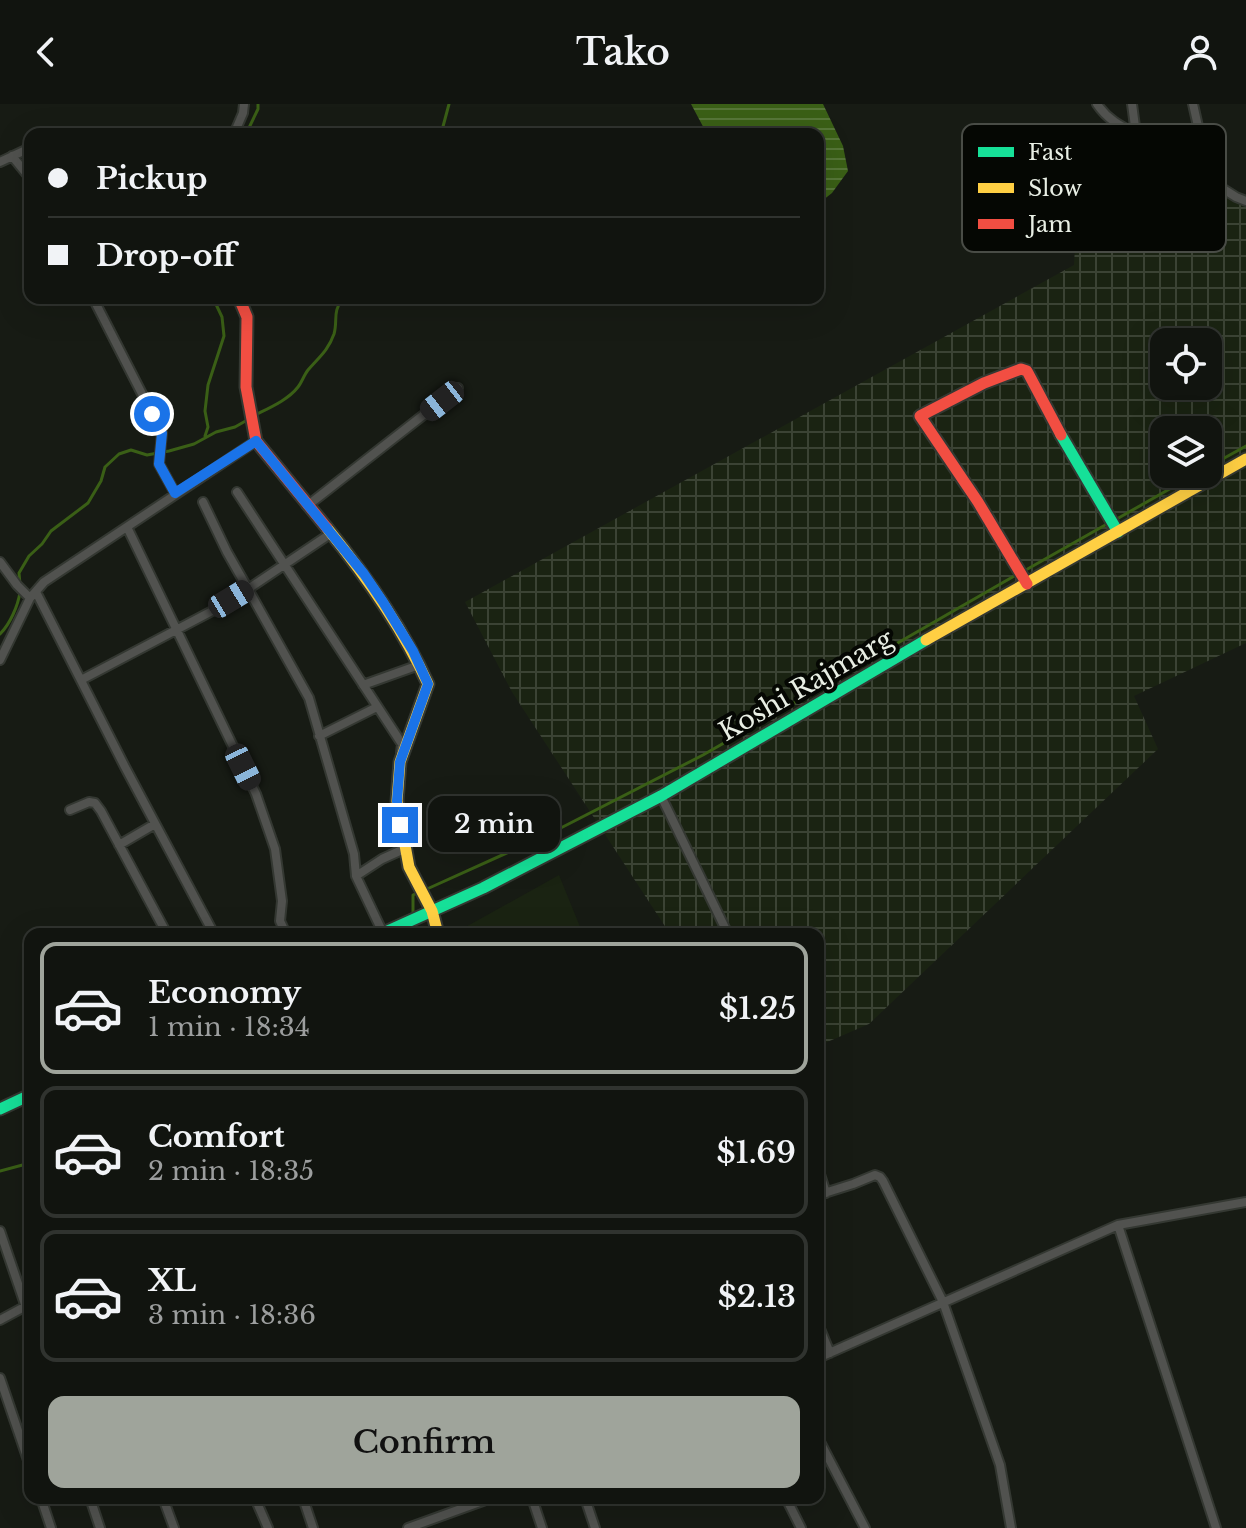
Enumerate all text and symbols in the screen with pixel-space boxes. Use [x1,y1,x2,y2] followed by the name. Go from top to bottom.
[24,30,68,74] icon: back
[576,30,670,75] text: Tako
[1178,30,1222,74] icon: person
[962,124,1226,252] legend
[1028,139,1073,166] text: Fast
[96,160,207,197] text: Pickup
[1028,175,1082,202] text: Slow
[1025,211,1072,238] text: Jam
[96,237,236,274] text: Drop-off
[1150,328,1222,488] map controls
[1150,328,1222,400] button: locate
[416,377,468,425] car
[134,396,170,432] route start
[1150,416,1222,488] button: layers
[204,576,258,622] car
[713,622,899,748] street label: Koshi Rajmarg
[222,740,264,794] car
[428,797,560,853] callout: 2 min
[382,807,418,843] route end
[454,808,534,840] text: 2 min
[52,972,124,1044] icon: car
[148,974,301,1011] text: Economy
[719,990,796,1027] text: $1.25
[148,1011,310,1043] text: 1 min · 18:34
[52,1116,124,1188] icon: car
[148,1118,285,1155] text: Comfort
[716,1134,796,1171] text: $1.69
[148,1155,314,1187] text: 2 min · 18:35
[52,1260,124,1332] icon: car
[148,1262,196,1299] text: XL
[718,1278,796,1315] text: $2.13
[148,1299,316,1331] text: 3 min · 18:36
[48,1396,800,1488] button: Confirm

